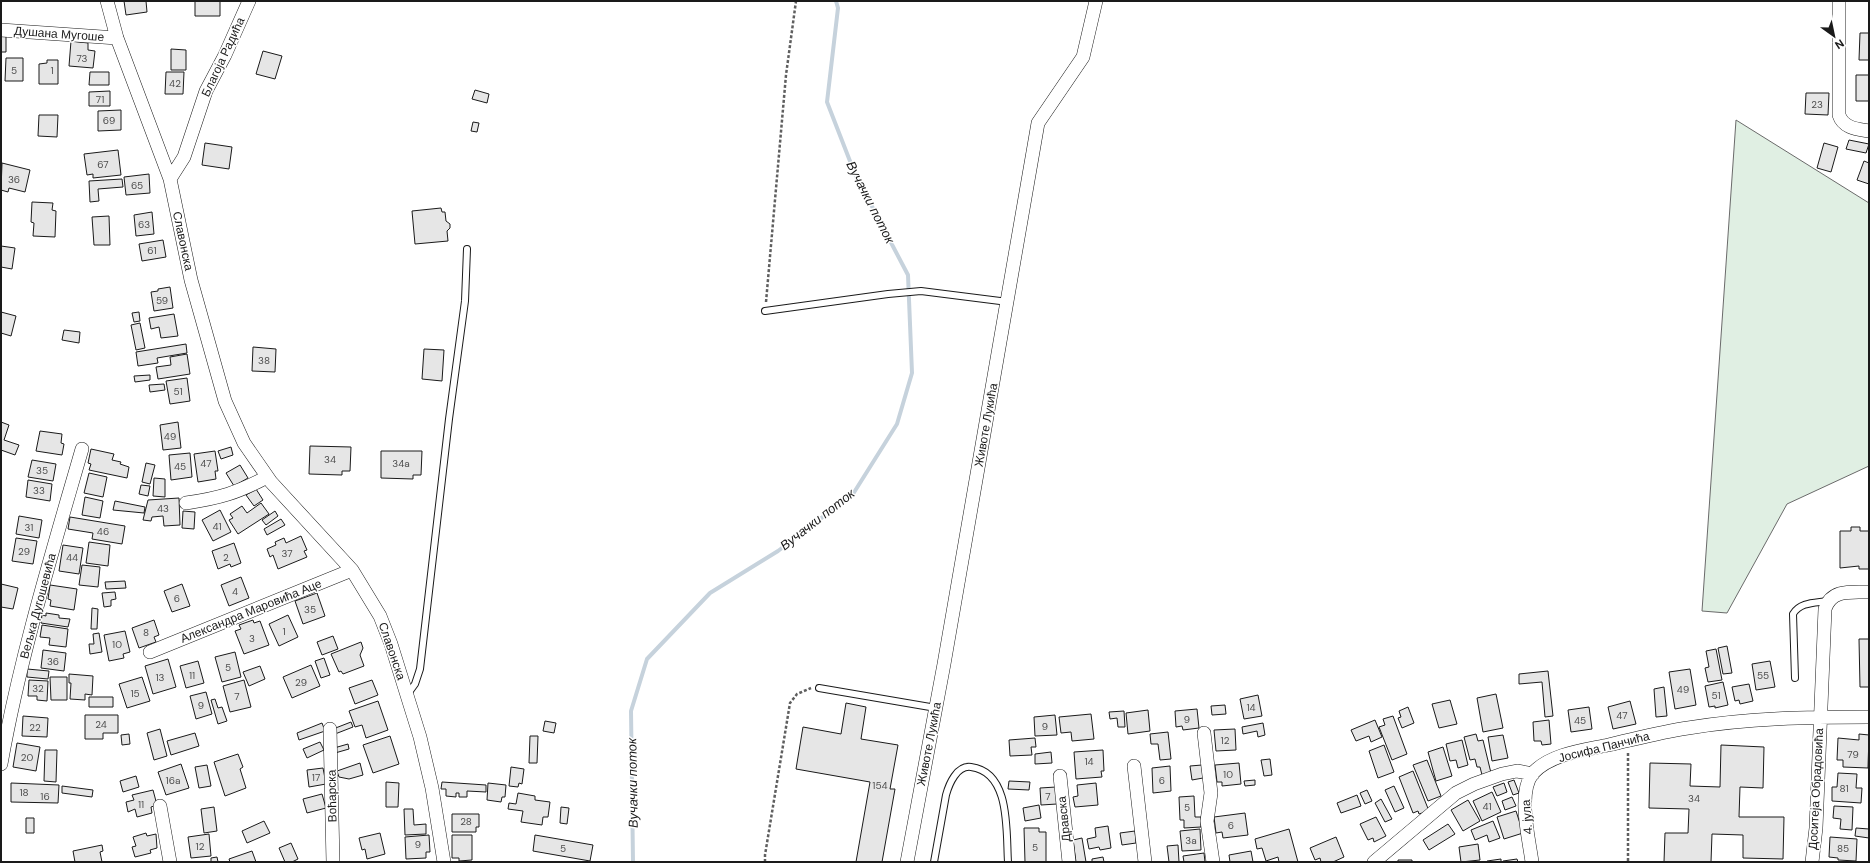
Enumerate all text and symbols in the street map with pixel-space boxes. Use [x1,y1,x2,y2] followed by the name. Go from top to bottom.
[198,14,249,99] street label: Благоја Радића
[1814,16,1854,56] north arrow
[13,23,105,45] street label: Душана Мугоше
[1832,36,1847,52] text: N
[77,52,88,65] house number: 73
[11,64,17,77] house number: 5
[50,64,54,77] house number: 1
[169,77,181,90] house number: 42
[96,93,104,106] house number: 71
[1811,98,1823,111] house number: 23
[103,114,115,127] house number: 69
[97,158,109,171] house number: 67
[842,158,899,247] water label: Вучачки поток
[8,173,20,186] house number: 36
[131,179,143,192] house number: 65
[169,210,197,272] street label: Славонска
[138,218,150,231] house number: 63
[147,244,157,257] house number: 61
[156,294,168,307] house number: 59
[258,354,270,367] house number: 38
[971,381,1001,468] street label: Животе Лукића
[173,385,183,398] house number: 51
[164,430,176,443] house number: 49
[324,453,336,466] house number: 34
[200,457,212,470] house number: 47
[392,457,410,470] house number: 34a
[174,460,186,473] house number: 45
[36,464,48,477] house number: 35
[33,484,45,497] house number: 33
[776,484,859,554] water label: Вучачки поток
[157,502,169,515] house number: 43
[212,520,222,533] house number: 41
[25,521,33,534] house number: 31
[97,525,109,538] house number: 46
[18,545,30,558] house number: 29
[281,547,293,560] house number: 37
[16,551,60,661] street label: Вељка Дугошевића
[66,551,78,564] house number: 44
[223,551,229,564] house number: 2
[178,575,324,647] street label: Александра Маровића Аце
[232,585,238,598] house number: 4
[174,592,180,605] house number: 6
[304,603,316,616] house number: 35
[375,620,409,682] street label: Славонска
[282,625,286,638] house number: 1
[143,626,149,639] house number: 8
[249,632,255,645] house number: 3
[112,638,122,651] house number: 10
[47,655,59,668] house number: 36
[225,661,231,674] house number: 5
[189,669,195,682] house number: 11
[1757,669,1769,682] house number: 55
[155,671,165,684] house number: 13
[295,676,307,689] house number: 29
[32,682,44,695] house number: 32
[1677,683,1689,696] house number: 49
[130,687,140,700] house number: 15
[1711,689,1721,702] house number: 51
[234,690,240,703] house number: 7
[198,699,204,712] house number: 9
[913,700,945,787] street label: Животе Лукића
[1246,701,1256,714] house number: 14
[1616,709,1628,722] house number: 47
[1184,713,1190,726] house number: 9
[1574,714,1586,727] house number: 45
[95,718,107,731] house number: 24
[1042,720,1048,733] house number: 9
[29,721,41,734] house number: 22
[1805,727,1827,850] street label: Доситеја Обрадовића
[1557,728,1652,766] street label: Јосифа Панчића
[1221,734,1230,747] house number: 12
[623,737,642,828] water label: Вучачки поток
[1847,748,1859,761] house number: 79
[21,751,33,764] house number: 20
[1084,755,1094,768] house number: 14
[1223,768,1233,781] house number: 10
[324,769,340,823] street label: Воћарска
[312,771,320,784] house number: 17
[166,774,180,787] house number: 16a
[1159,774,1165,787] house number: 6
[872,779,888,792] house number: 154
[1840,782,1849,795] house number: 81
[19,786,29,799] house number: 18
[40,790,50,803] house number: 16
[1045,790,1051,803] house number: 7
[1688,792,1700,805] house number: 34
[1054,795,1074,843] street label: Дравска
[138,798,144,811] house number: 11
[1518,799,1536,835] street label: 4. јула
[1482,800,1492,813] house number: 41
[1184,801,1190,814] house number: 5
[460,815,472,828] house number: 28
[1228,819,1234,832] house number: 6
[1185,834,1197,847] house number: 3a
[415,838,421,851] house number: 9
[196,840,205,853] house number: 12
[1032,841,1038,854] house number: 5
[560,842,566,855] house number: 5
[1837,842,1849,855] house number: 85

